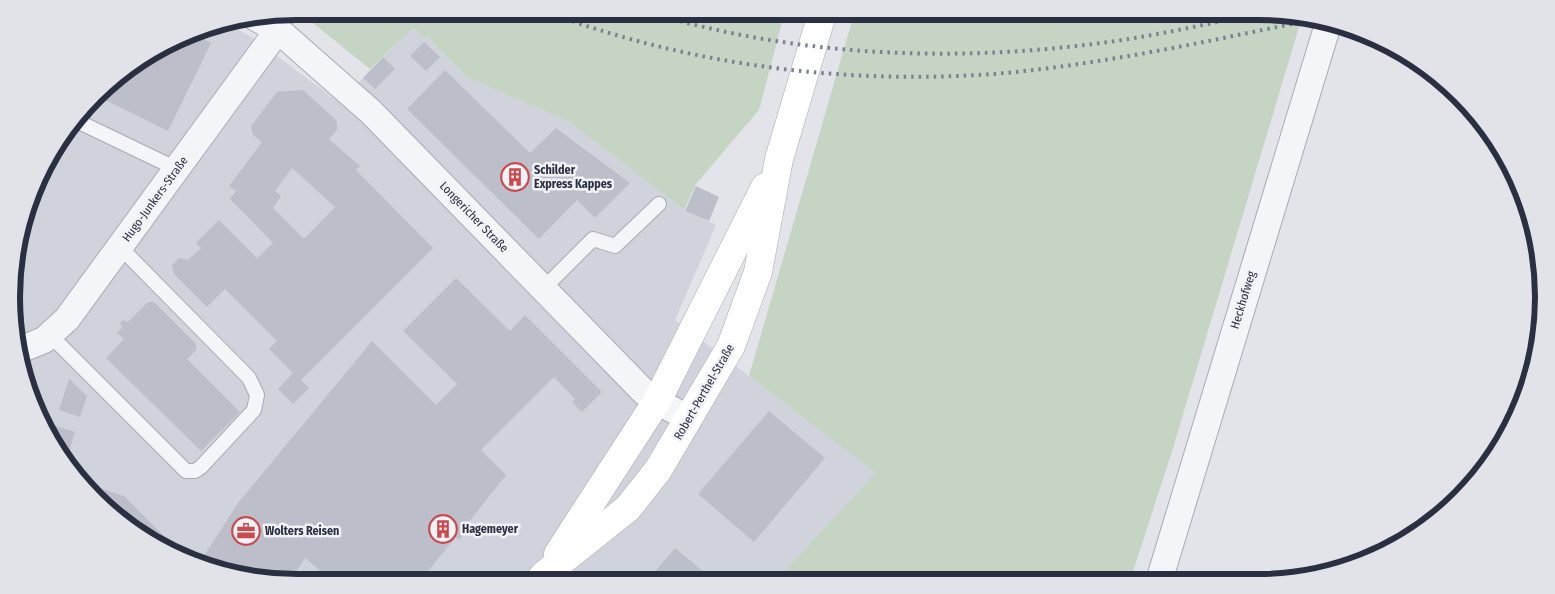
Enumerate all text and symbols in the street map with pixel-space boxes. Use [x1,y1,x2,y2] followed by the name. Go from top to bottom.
[119,154,191,244] street label: Hugo-Junkers-Straße
[500,162,530,192] building icon: Schilder Express Kappes
[534,163,613,191] place label: Schilder Express Kappes
[437,179,511,255] street label: Longericher Straße
[1228,269,1259,331] street label: Heckhofweg
[671,342,737,442] street label: Robert-Perthel-Straße
[428,514,458,544] building icon: Hagemeyer
[231,516,261,546] office icon: Wolters Reisen
[462,522,519,536] place label: Hagemeyer
[265,524,339,538] place label: Wolters Reisen

